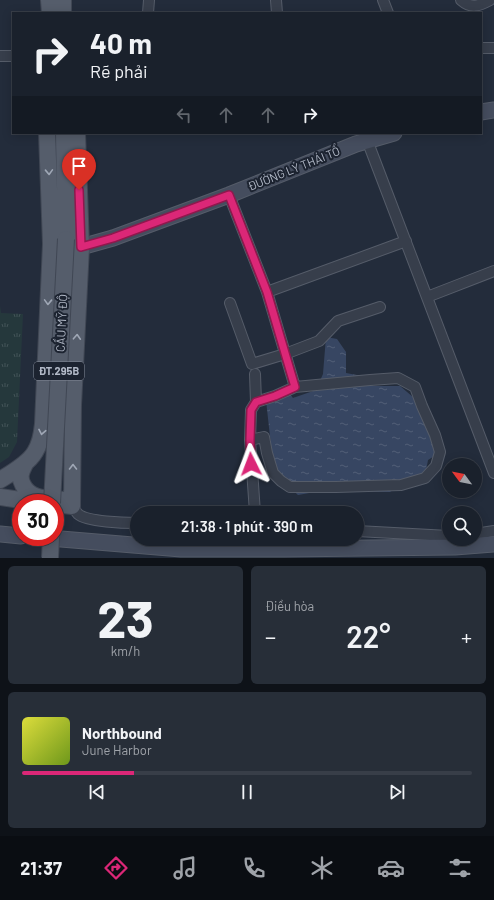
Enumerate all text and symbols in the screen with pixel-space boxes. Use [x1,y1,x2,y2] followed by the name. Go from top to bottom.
[90,26,152,60] text: 40 m
[24,28,76,80] icon: right
[90,60,148,82] text: Rẽ phải
[173,104,195,126] icon: left
[215,104,237,126] icon: ahead
[257,104,279,126] icon: ahead
[299,104,321,126] icon: right
[245,142,342,193] street label: ĐƯỜNG LÝ THÁI TỔ
[62,149,96,190] pin
[68,155,90,177] icon: arrive
[44,169,53,175] one-way arrow
[52,294,70,352] street label: CẦU MỸ ĐỘ
[44,299,53,305] one-way arrow
[72,334,81,340] one-way arrow
[34,362,84,380] road number: ĐT.295B
[38,429,47,435] one-way arrow
[230,443,272,485] position arrow
[442,458,482,498] north arrow
[442,458,482,546] map controls
[69,464,77,470] one-way arrow
[12,494,64,546] speed limit sign: 30
[442,506,482,546] button: search
[181,517,313,535] text: 21:38 · 1 phút · 390 m
[97,586,154,648] text: 23
[265,598,314,614] text: Điều hòa
[346,618,391,654] text: 22°
[265,623,276,649] text: −
[461,623,472,649] text: +
[111,643,140,659] text: km/h
[82,724,162,742] text: Northbound
[82,742,152,758] text: June Harbor
[86,781,108,803] icon: previous
[236,781,258,803] icon: pause
[386,781,408,803] icon: next
[102,854,130,882] icon: directions
[171,854,199,882] icon: music
[240,854,268,882] icon: phone
[308,854,336,882] icon: climate
[377,854,405,882] icon: car
[446,854,474,882] icon: filters
[20,857,62,879] text: 21:37

